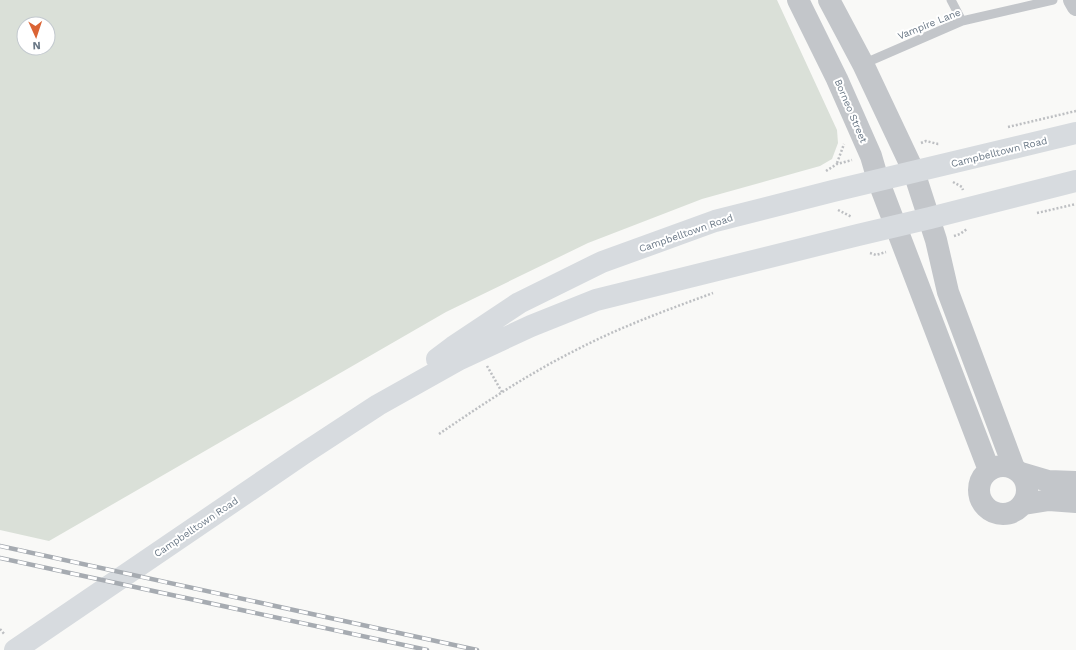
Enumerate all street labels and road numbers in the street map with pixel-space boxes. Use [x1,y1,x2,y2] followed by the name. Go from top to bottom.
[896,6,962,42] street label: Vampire Lane
[833,78,870,145] street label: Borneo Street
[950,135,1048,169] street label: Campbelltown Road
[638,212,734,254] street label: Campbelltown Road
[152,495,240,559] street label: Campbelltown Road

